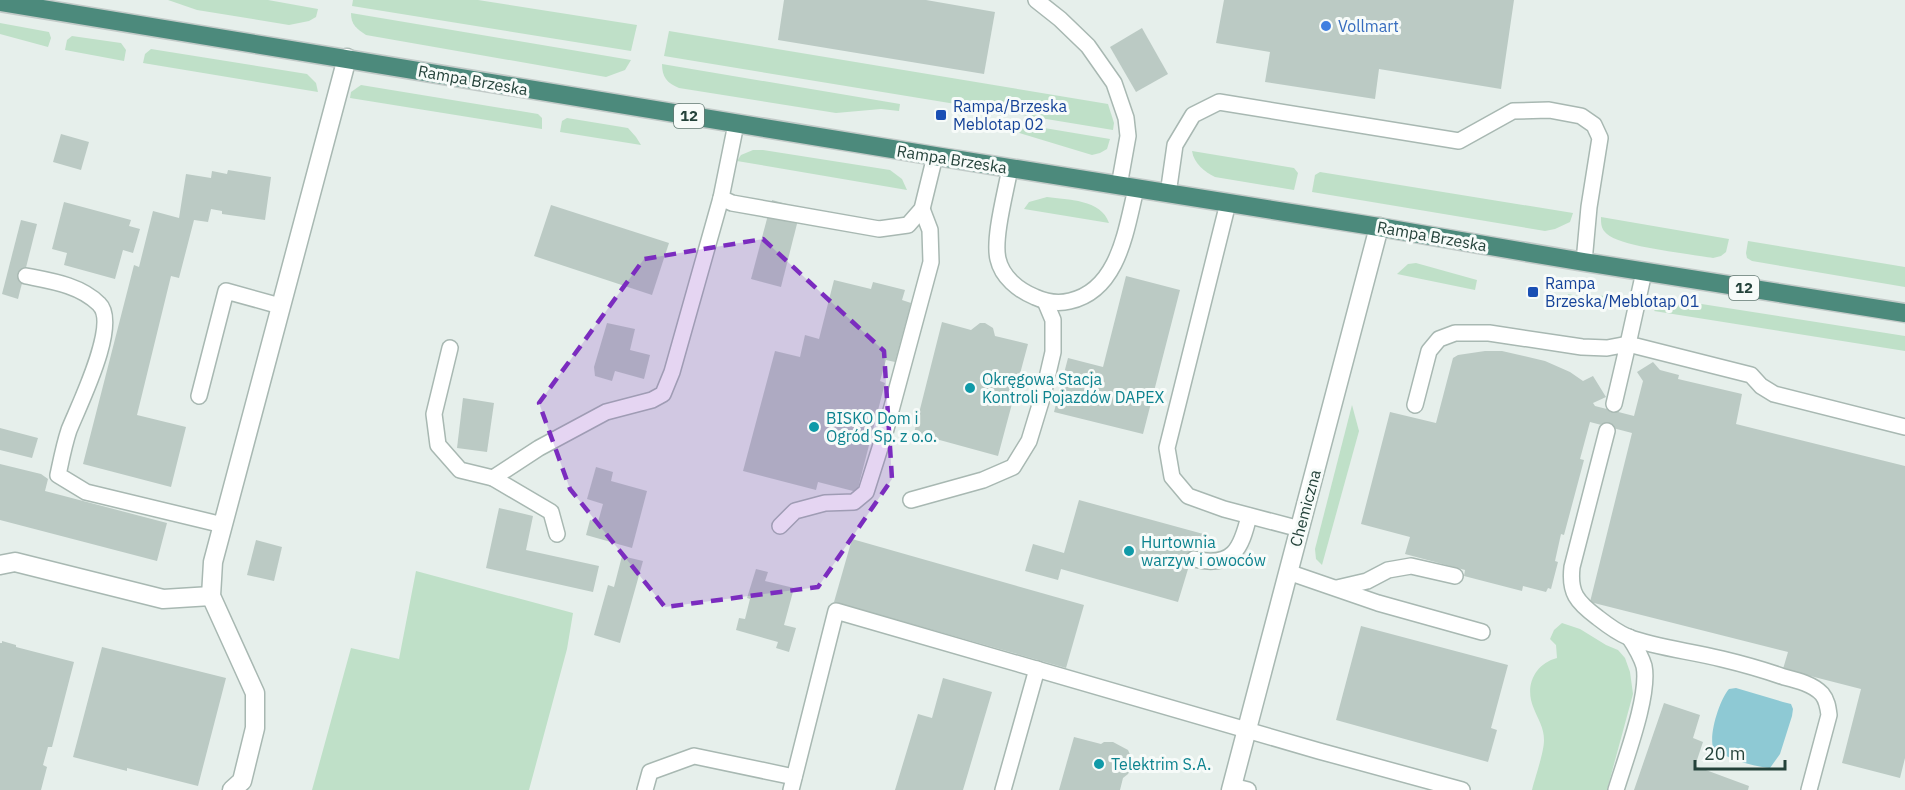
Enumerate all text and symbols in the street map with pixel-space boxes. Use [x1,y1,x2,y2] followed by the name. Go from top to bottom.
[1338,16,1399,36] place label: Vollmart
[1319,19,1333,33] marker: Vollmart
[416,60,530,100] street label: Rampa Brzeska
[953,96,1067,134] place label: Rampa/Brzeska Meblotap 02
[674,104,704,128] road number: 12
[934,108,948,122] marker: Rampa/Brzeska Meblotap 02
[895,140,1009,178] street label: Rampa Brzeska
[1375,216,1489,256] street label: Rampa Brzeska
[1545,273,1699,311] place label: Rampa Brzeska/Meblotap 01
[1729,276,1759,300] road number: 12
[1526,285,1540,299] marker: Rampa Brzeska/Meblotap 01
[982,369,1164,407] place label: Okręgowa Stacja Kontroli Pojazdów DAPEX
[963,381,977,395] marker: Okręgowa Stacja Kontroli Pojazdów DAPEX
[826,408,937,446] place label: BISKO Dom i Ogród Sp. z o.o.
[807,420,821,434] marker: BISKO Dom i Ogród Sp. z o.o.
[1285,467,1325,549] street label: Chemiczna
[1141,532,1266,570] place label: Hurtownia warzyw i owoców
[1122,544,1136,558] marker: Hurtownia warzyw i owoców
[1695,733,1785,771] scale bar
[1704,742,1746,765] text: 20 m
[1111,754,1211,774] place label: Telektrim S.A.
[1092,757,1106,771] marker: Telektrim S.A.

